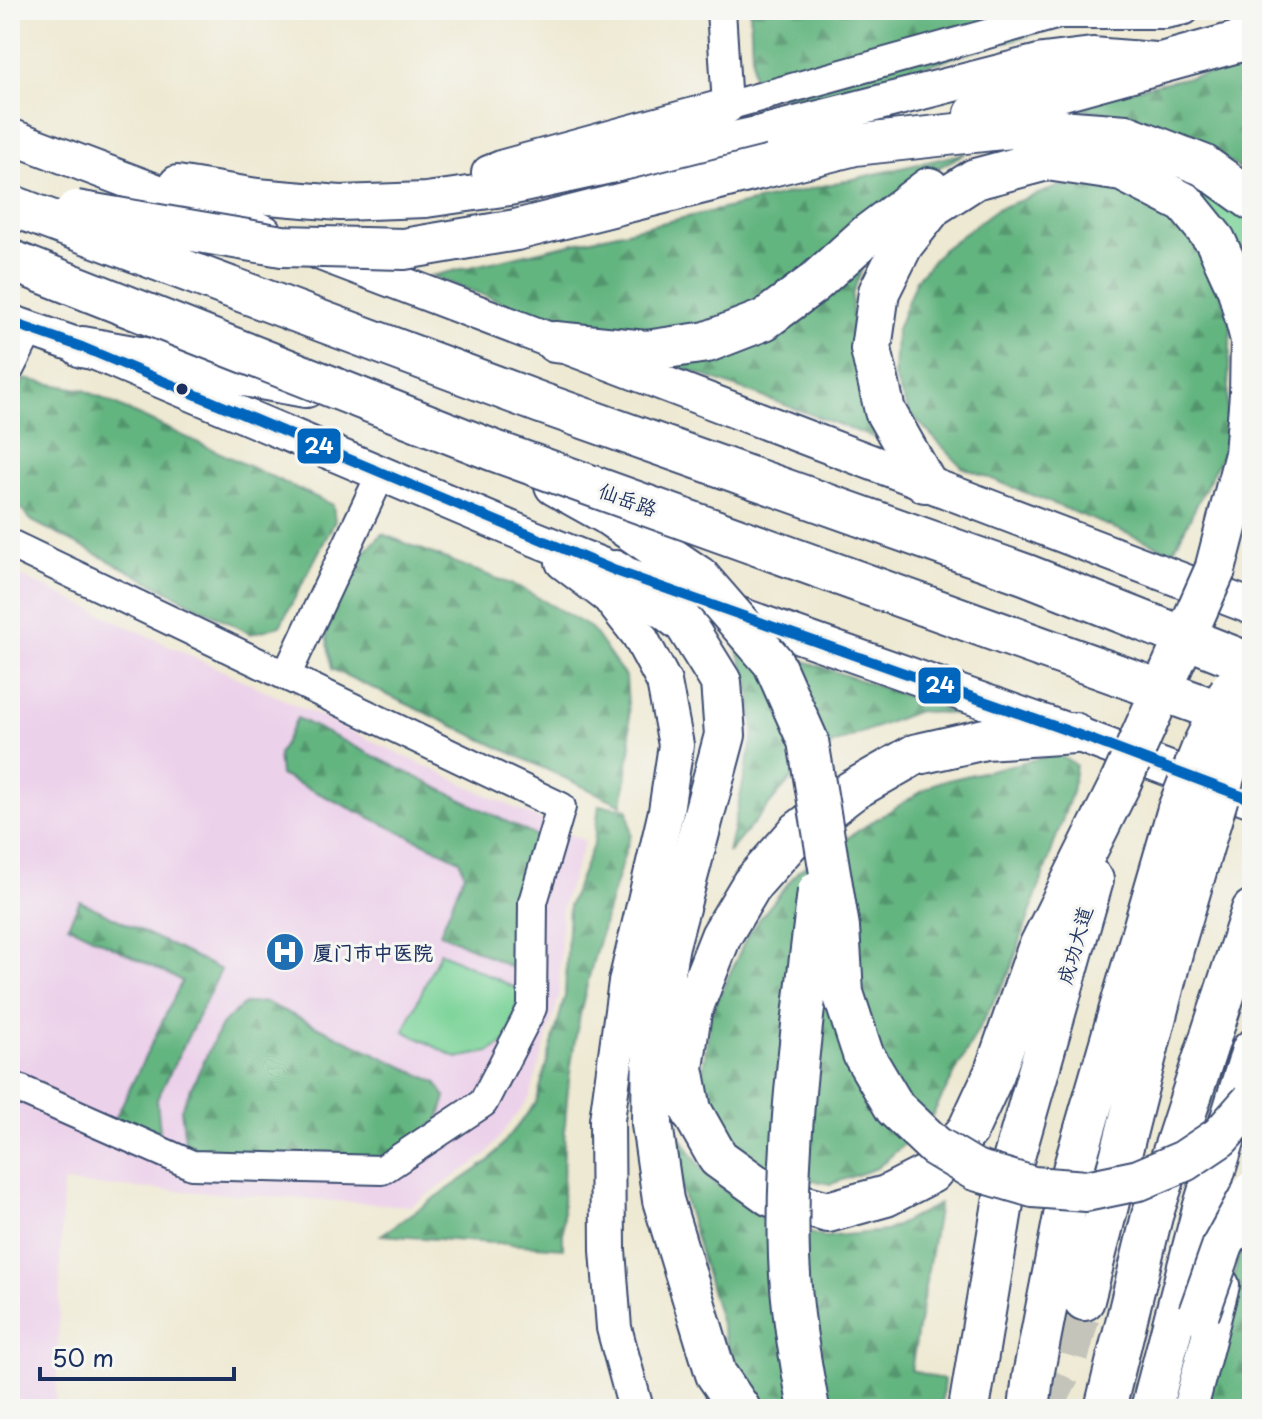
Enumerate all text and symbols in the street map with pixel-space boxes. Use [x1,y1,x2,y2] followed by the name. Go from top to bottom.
[174,381,190,397] unlabelled marker
[296,427,342,465] line badge: 24
[304,428,334,461] text: 24
[595,475,662,524] street label: 仙岳路
[917,666,962,705] line badge: 24
[925,667,955,700] text: 24
[1049,902,1099,988] street label: 成功大道
[264,931,306,973] hospital icon: 厦门市中医院
[313,937,433,967] place label: 厦门市中医院
[40,1331,234,1381] scale bar
[52,1339,114,1375] text: 50 m

